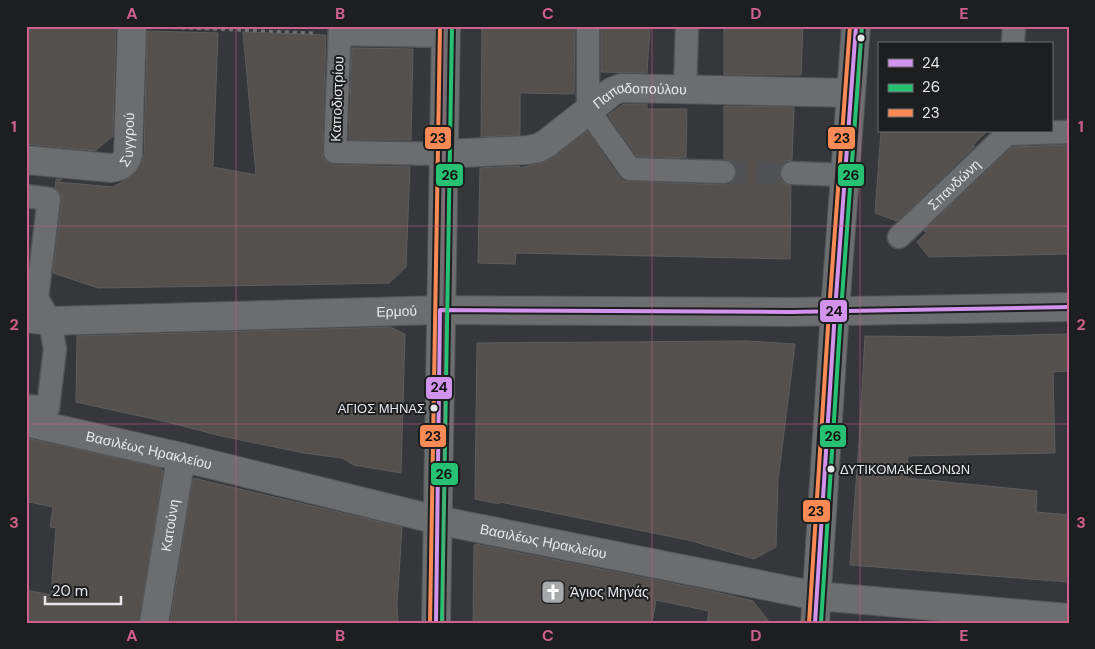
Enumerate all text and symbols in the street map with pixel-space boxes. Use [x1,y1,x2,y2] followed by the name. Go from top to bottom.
[126,3,138,24] text: A
[335,3,345,24] text: B
[542,3,554,24] text: C
[750,3,762,24] text: D
[959,3,969,24] text: E
[856,33,866,43] unlabelled marker
[878,42,1052,132] legend
[922,53,940,73] text: 24
[327,56,347,142] street label: Καποδιστρίου
[922,77,940,97] text: 26
[589,78,687,113] street label: Παπαδοπούλου
[922,103,940,123] text: 23
[115,112,138,170] street label: Συγγρού
[11,116,17,137] text: 1
[1078,116,1084,137] text: 1
[424,126,452,150] line badge: 23
[827,126,856,150] line badge: 23
[430,129,446,147] text: 23
[834,129,850,147] text: 23
[924,155,984,214] street label: Σπανδώνη
[435,163,464,187] line badge: 26
[837,163,865,187] line badge: 26
[442,166,459,184] text: 26
[843,166,860,184] text: 26
[819,299,848,323] line badge: 24
[376,302,417,321] street label: Ερμού
[825,302,843,320] text: 24
[9,314,19,335] text: 2
[1076,314,1086,335] text: 2
[425,376,453,400] line badge: 24
[430,378,448,396] text: 24
[338,400,425,417] place label: ΑΓΙΟΣ ΜΗΝΑΣ
[429,403,439,413] marker: ΑΓΙΟΣ ΜΗΝΑΣ
[419,424,447,448] line badge: 23
[819,424,847,448] line badge: 26
[84,427,214,473] street label: Βασιλέως Ηρακλείου
[425,427,441,445] text: 23
[825,427,842,445] text: 26
[840,461,970,478] place label: ΔΥΤΙΚΟΜΑΚΕΔΟΝΩΝ
[430,462,459,486] line badge: 26
[826,464,836,474] marker: ΔΥΤΙΚΟΜΑΚΕΔΟΝΩΝ
[436,465,453,483] text: 26
[157,498,183,553] street label: Κατούνη
[802,499,831,523] line badge: 23
[808,502,824,520] text: 23
[9,512,19,533] text: 3
[1076,512,1086,533] text: 3
[478,520,608,563] street label: Βασιλέως Ηρακλείου
[45,574,121,606] scale bar
[540,579,566,605] church icon: Άγιος Μηνάς
[52,581,88,601] text: 20 m
[570,583,649,601] place label: Άγιος Μηνάς
[126,625,138,646] text: A
[335,625,345,646] text: B
[542,625,554,646] text: C
[750,625,762,646] text: D
[959,625,969,646] text: E

